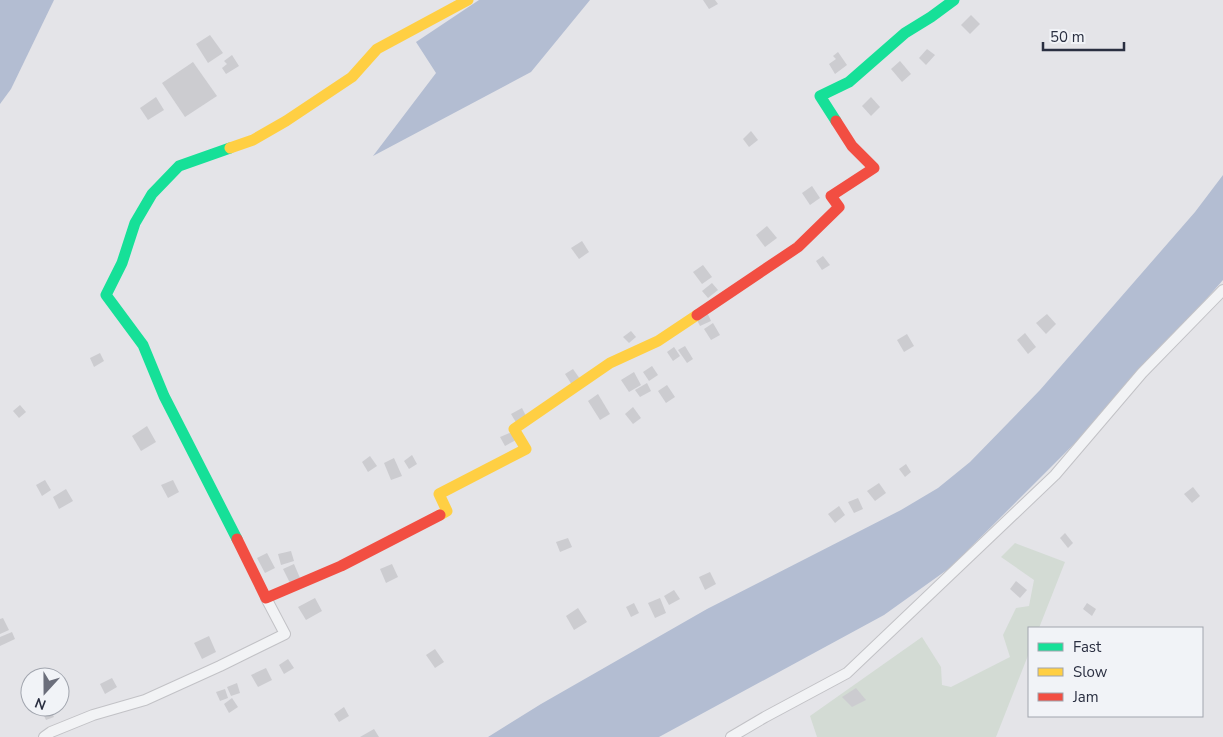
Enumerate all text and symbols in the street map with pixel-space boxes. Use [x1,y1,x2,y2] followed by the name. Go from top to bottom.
[1043,20,1124,52] scale bar
[1050,27,1085,47] text: 50 m
[1028,627,1203,717] legend
[1073,637,1102,657] text: Fast
[1073,662,1108,682] text: Slow
[20,667,70,717] north arrow
[1072,687,1099,707] text: Jam
[32,693,49,714] text: N

